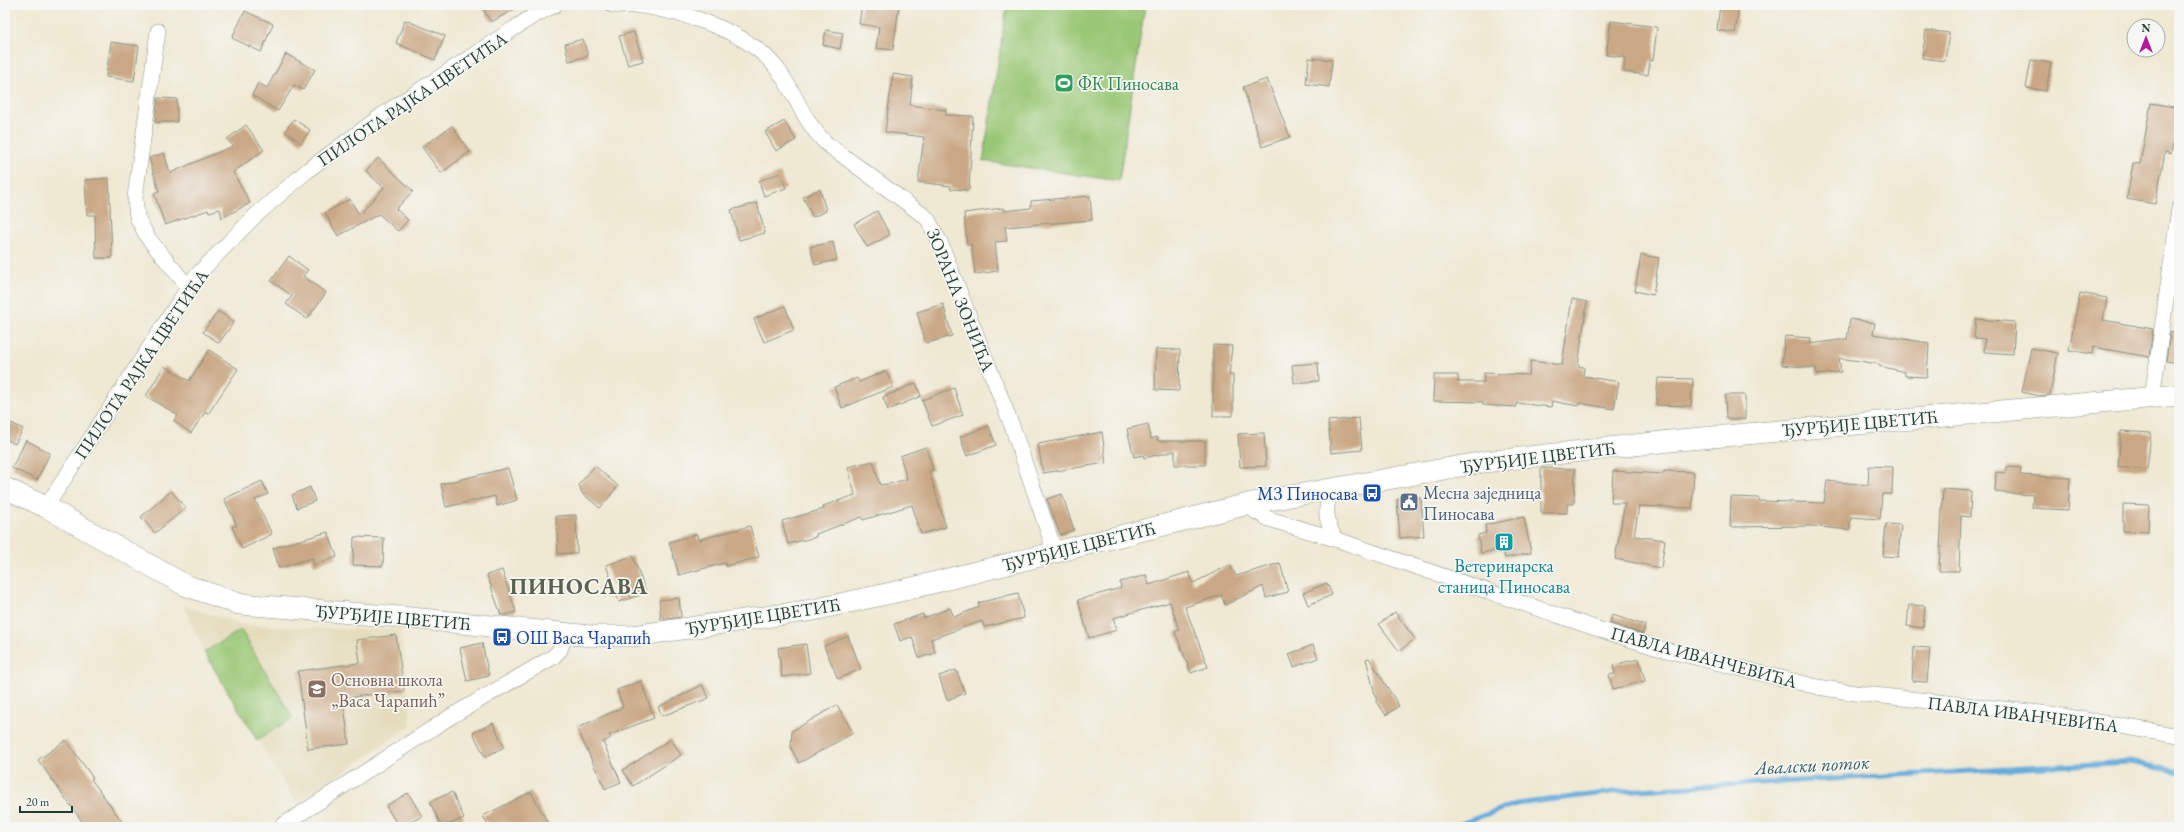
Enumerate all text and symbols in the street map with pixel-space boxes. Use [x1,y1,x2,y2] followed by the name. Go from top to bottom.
[2126,18,2166,58] north arrow
[2142,21,2151,35] text: N
[313,26,512,171] street label: ПИЛОТА РАЈКА ЦВЕТИЋА
[1053,72,1075,94] sports icon: ФК Пиносава
[1078,72,1180,95] place label: ФК Пиносава
[922,225,1000,375] street label: ЗОРАНА ЗОНИЋА
[69,264,214,463] street label: ПИЛОТА РАЈКА ЦВЕТИЋА
[1781,405,1939,441] street label: ЂУРЂИЈЕ ЦВЕТИЋ
[1459,436,1618,478] street label: ЂУРЂИЈЕ ЦВЕТИЋ
[1423,481,1542,525] place label: Месна заједница Пиносава
[1257,482,1359,505] place label: МЗ Пиносава
[1361,482,1383,504] bus stop icon: МЗ Пиносава
[1398,491,1420,513] public building icon: Месна заједница Пиносава
[1000,516,1158,576] street label: ЂУРЂИЈЕ ЦВЕТИЋ
[1493,531,1515,553] building icon: Ветеринарска станица Пиносава
[1438,554,1571,598] place label: Ветеринарска станица Пиносава
[510,572,648,601] district label: ПИНОСАВА
[684,592,843,640] street label: ЂУРЂИЈЕ ЦВЕТИЋ
[314,599,472,635] street label: ЂУРЂИЈЕ ЦВЕТИЋ
[1608,621,1800,693] street label: ПАВЛА ИВАНЧЕВИЋА
[491,626,513,648] bus stop icon: ОШ Васа Чарапић
[516,626,651,649] place label: ОШ Васа Чарапић
[331,668,445,712] place label: Основна школа „Васа Чарапић”
[306,678,328,700] school or university icon: Основна школа „Васа Чарапић”
[1926,691,2120,737] street label: ПАВЛА ИВАНЧЕВИЋА
[1752,749,1871,781] water label: Авалски поток
[20,788,72,814] scale bar
[26,794,50,810] text: 20 m

